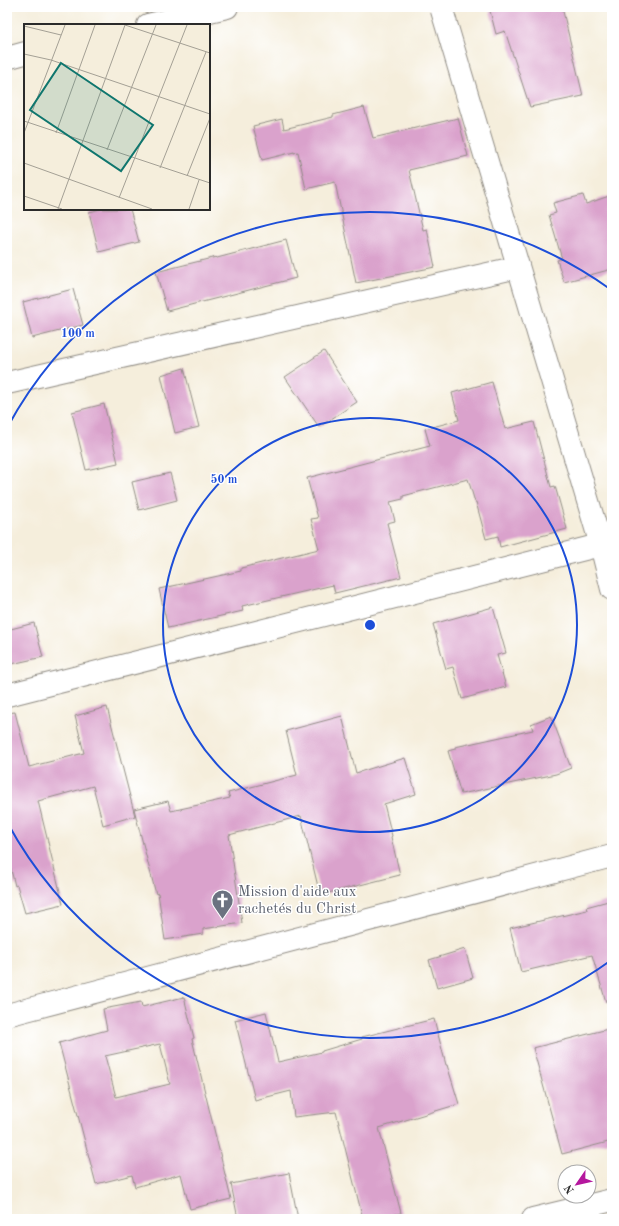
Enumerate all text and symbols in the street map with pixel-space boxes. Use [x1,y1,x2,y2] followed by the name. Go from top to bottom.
[24,24,210,210] inset map
[61,328,95,340] text: 100 m
[211,473,238,486] text: 50 m
[363,618,377,632] centre of rings
[238,885,357,917] place label: Mission d'aide aux rachetés du Christ
[209,888,235,921] church icon: Mission d'aide aux rachetés du Christ
[557,1164,597,1204] north arrow
[563,1182,577,1195] text: N

